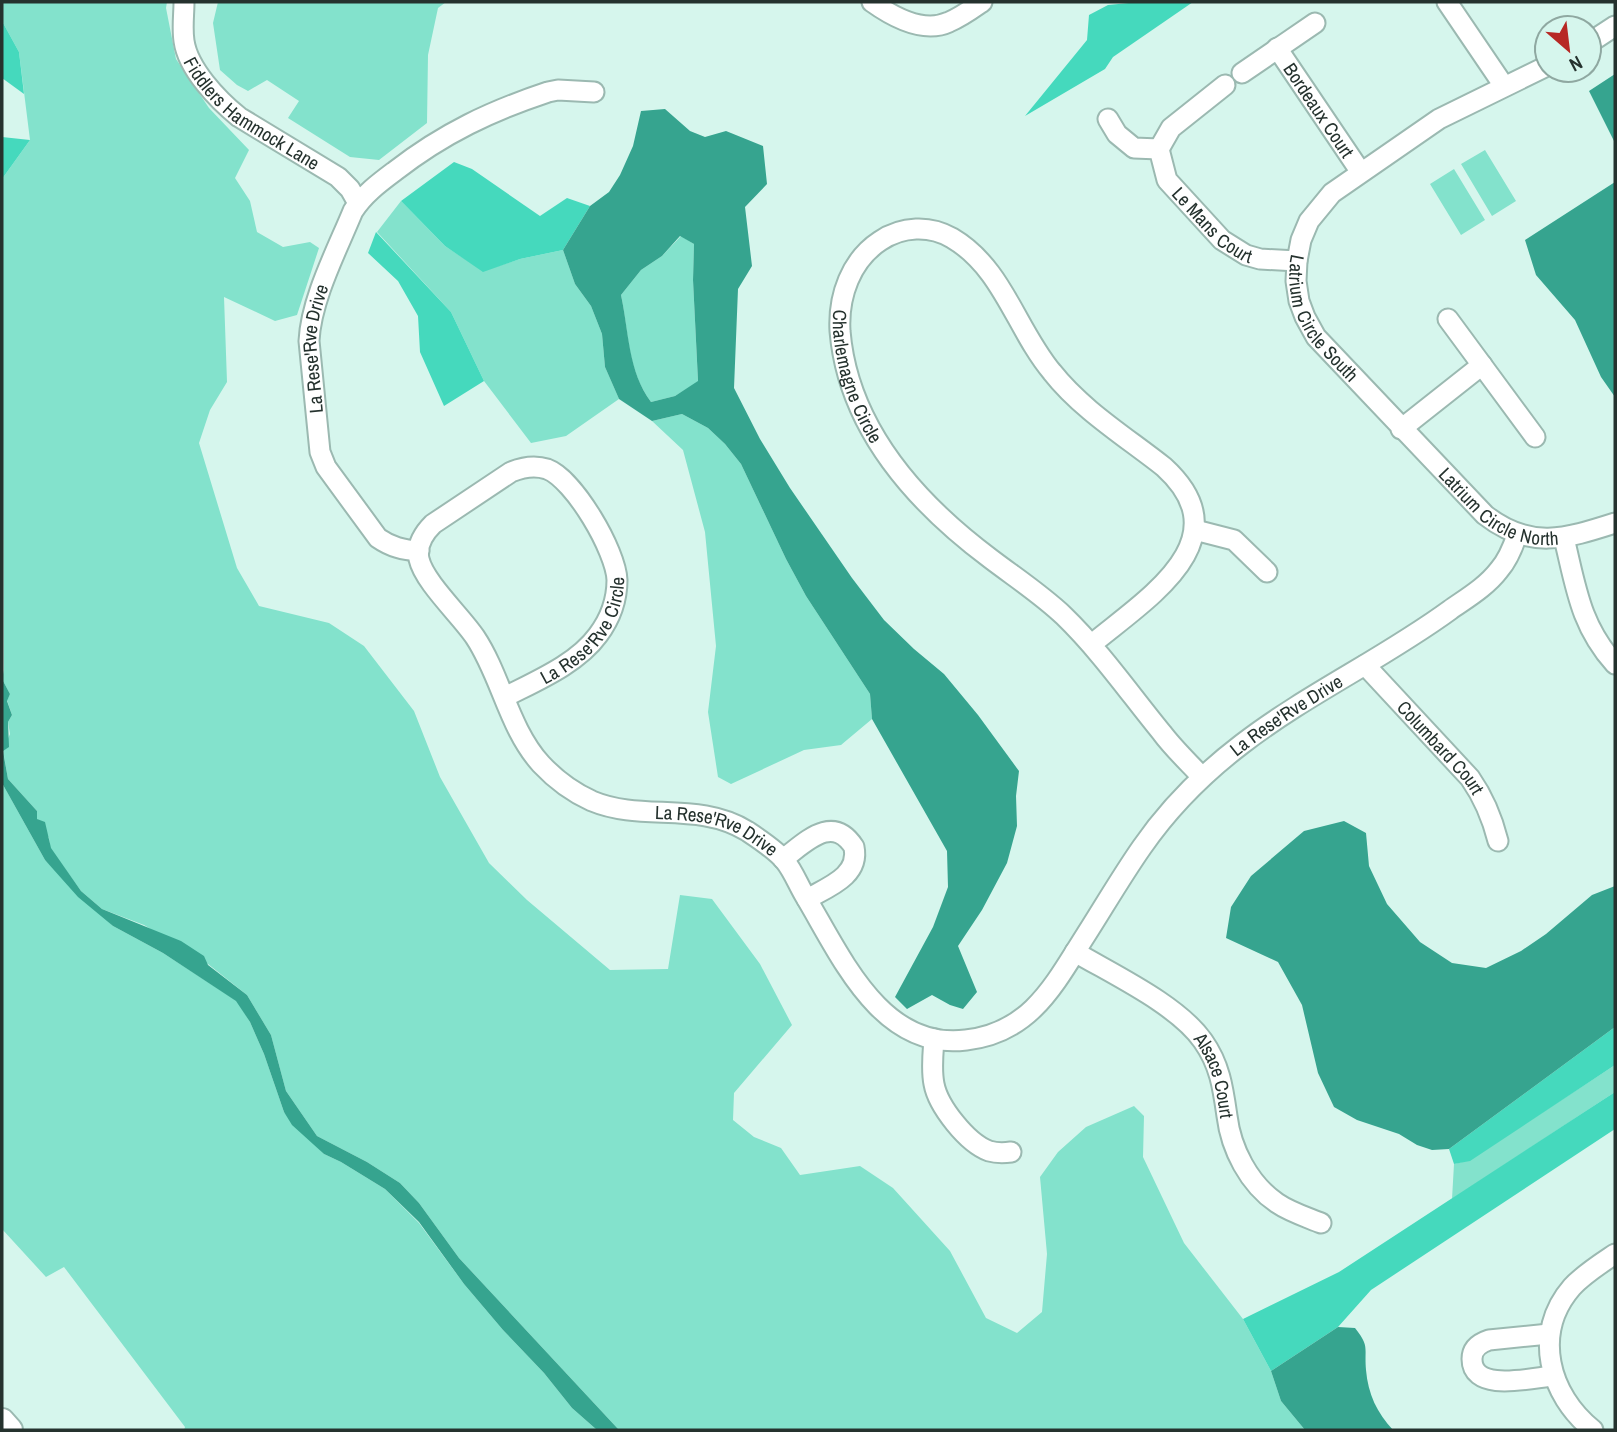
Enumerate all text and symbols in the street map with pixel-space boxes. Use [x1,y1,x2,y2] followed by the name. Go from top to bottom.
[1533,14,1603,84] north arrow
[1565,50,1587,78] text: N
[178,52,325,176] street label: Fiddlers Hammock Lane
[1278,58,1361,163] street label: Bordeaux Court
[1166,181,1256,269] street label: Le Mans Court
[1283,253,1364,387] street label: Latrium Circle South
[296,281,334,414] street label: La Rese'Rve Drive
[827,309,889,448] street label: Charlemagne Circle
[1433,461,1559,551] street label: Latrium Circle North
[535,577,630,690] street label: La Rese'Rve Circle
[1224,668,1347,762] street label: La Rese'Rve Drive
[1391,695,1491,800] street label: Columbard Court
[654,799,784,862] street label: La Rese'Rve Drive
[1187,1026,1240,1120] street label: Alsace Court

